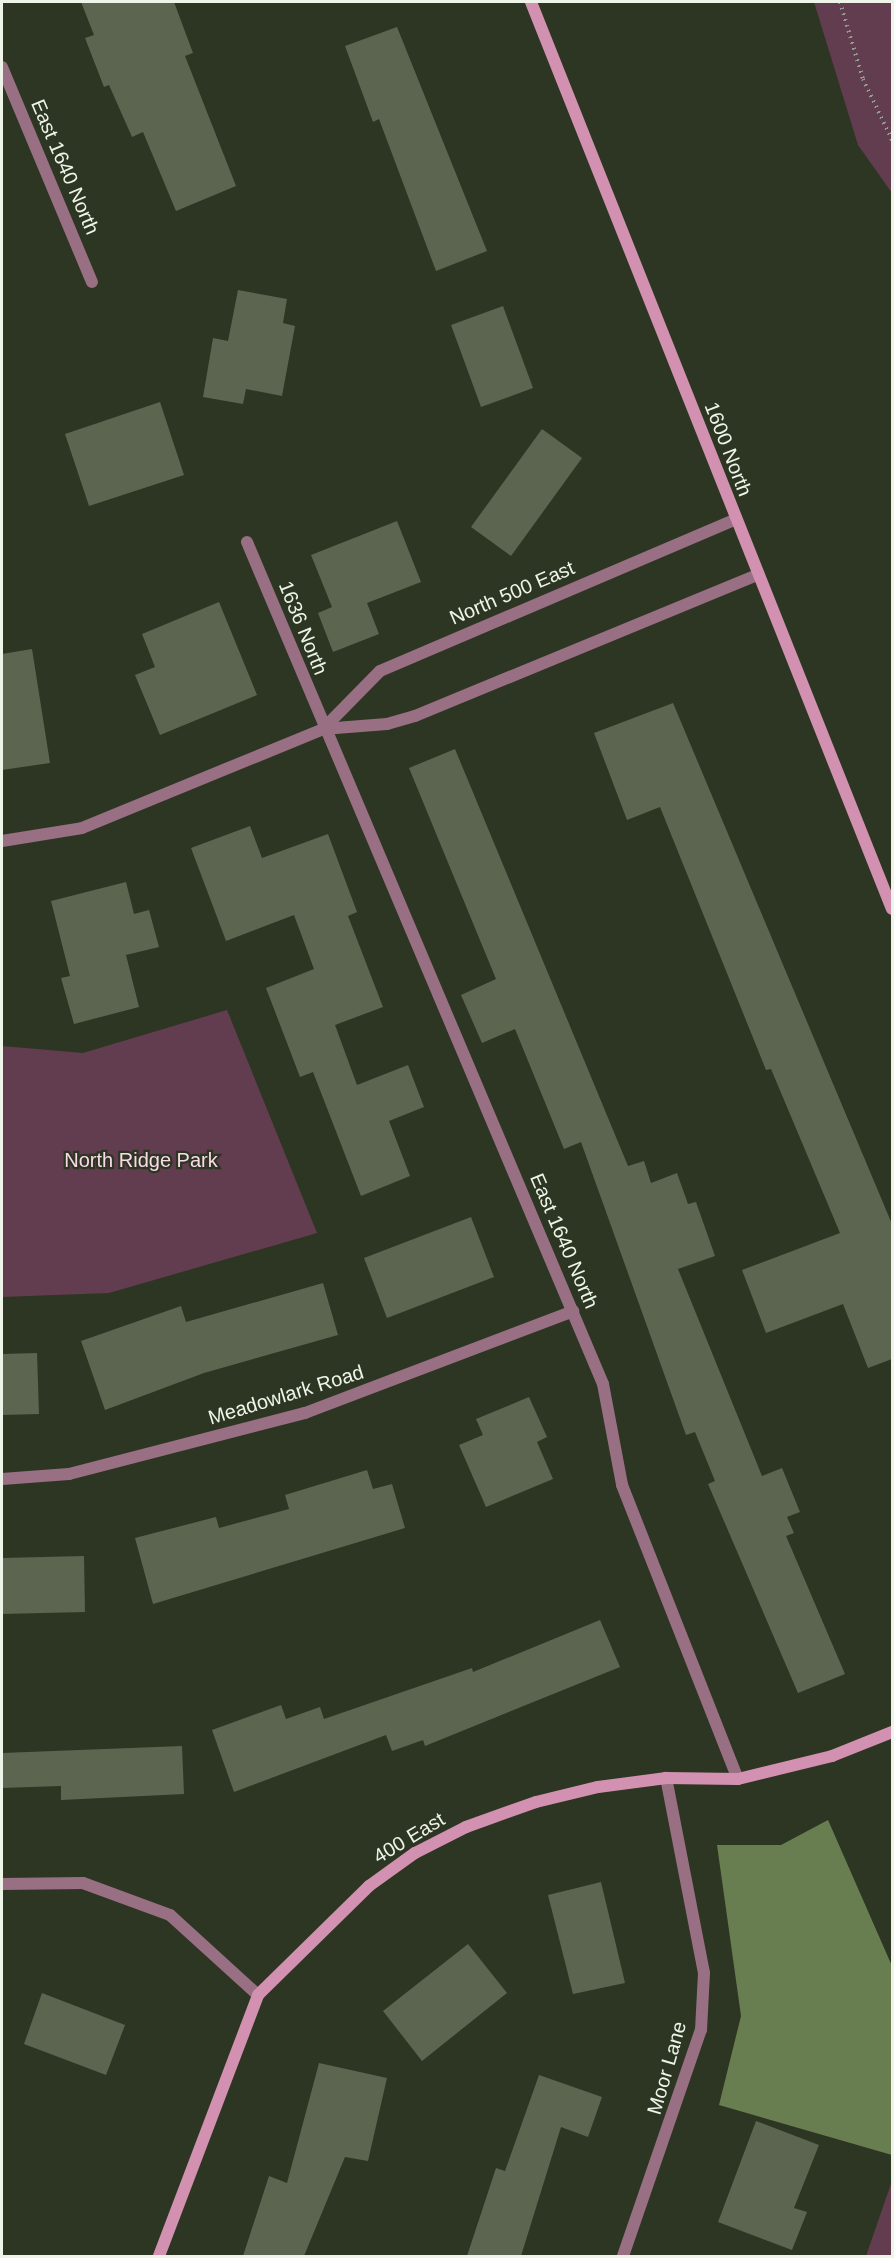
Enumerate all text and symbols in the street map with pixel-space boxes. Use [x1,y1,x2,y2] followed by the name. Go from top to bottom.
[26,96,104,238] street label: East 1640 North
[699,399,757,499] street label: 1600 North
[446,556,578,630] street label: North 500 East
[273,578,333,678] street label: 1636 North
[64,1148,218,1172] park label: North Ridge Park
[525,1170,603,1312] street label: East 1640 North
[205,1360,367,1430] street label: Meadowlark Road
[369,1807,449,1869] street label: 400 East
[642,2019,692,2117] street label: Moor Lane

